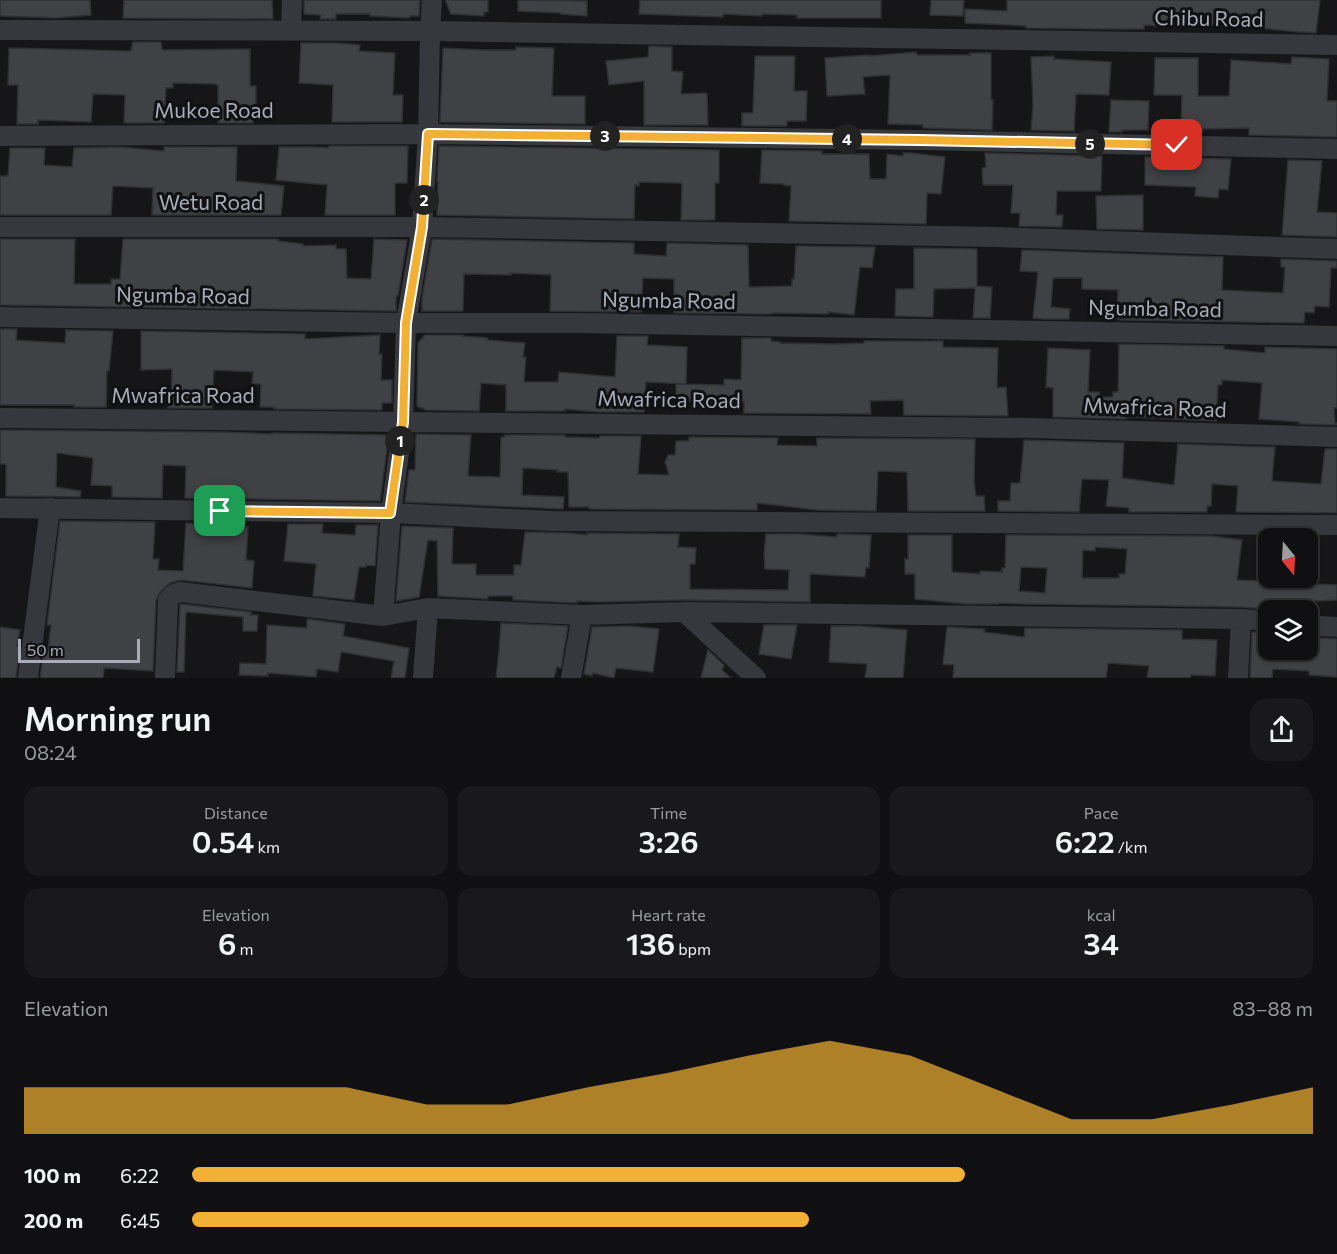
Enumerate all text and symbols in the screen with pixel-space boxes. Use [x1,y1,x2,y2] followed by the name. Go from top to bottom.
[1154,4,1264,31] street label: Chibu Road
[154,97,274,122] street label: Mukoe Road
[1151,119,1202,170] pin
[590,121,620,151] pin: 3
[832,124,862,154] pin: 4
[600,126,610,145] text: 3
[1160,128,1193,161] icon: check
[842,129,852,148] text: 4
[1075,129,1105,159] pin: 5
[1085,134,1095,153] text: 5
[409,185,439,215] pin: 2
[159,189,263,214] street label: Wetu Road
[419,190,429,209] text: 2
[116,281,250,308] street label: Ngumba Road
[602,286,736,313] street label: Ngumba Road
[1088,294,1222,321] street label: Ngumba Road
[111,382,255,407] street label: Mwafrica Road
[597,385,741,412] street label: Mwafrica Road
[1083,392,1227,421] street label: Mwafrica Road
[385,426,415,456] pin: 1
[396,431,404,450] text: 1
[194,485,245,536] pin
[203,494,236,527] icon: arrive
[1258,528,1318,588] north arrow
[1258,528,1318,660] map controls
[1258,600,1318,660] button: layers
[18,636,140,664] scale bar
[27,640,64,659] text: 50 m
[24,697,211,738] text: Morning run
[1250,698,1313,761] button: share
[24,740,77,764] text: 08:24
[204,803,268,822] text: Distance
[650,803,687,822] text: Time
[1084,803,1119,822] text: Pace
[192,822,254,859] text: 0.54
[638,822,699,859] text: 3:26
[1055,822,1115,859] text: 6:22
[254,837,280,856] text: km
[1115,837,1148,856] text: /km
[202,905,270,924] text: Elevation
[631,905,706,924] text: Heart rate
[1087,905,1115,924] text: kcal
[218,924,237,961] text: 6
[626,924,675,961] text: 136
[1083,924,1119,961] text: 34
[237,939,254,958] text: m
[675,939,711,958] text: bpm
[24,996,109,1020] text: Elevation
[1232,996,1313,1020] text: 83–88 m
[24,1163,81,1187] text: 100 m
[120,1163,159,1187] text: 6:22
[24,1208,83,1232] text: 200 m
[120,1208,160,1232] text: 6:45

